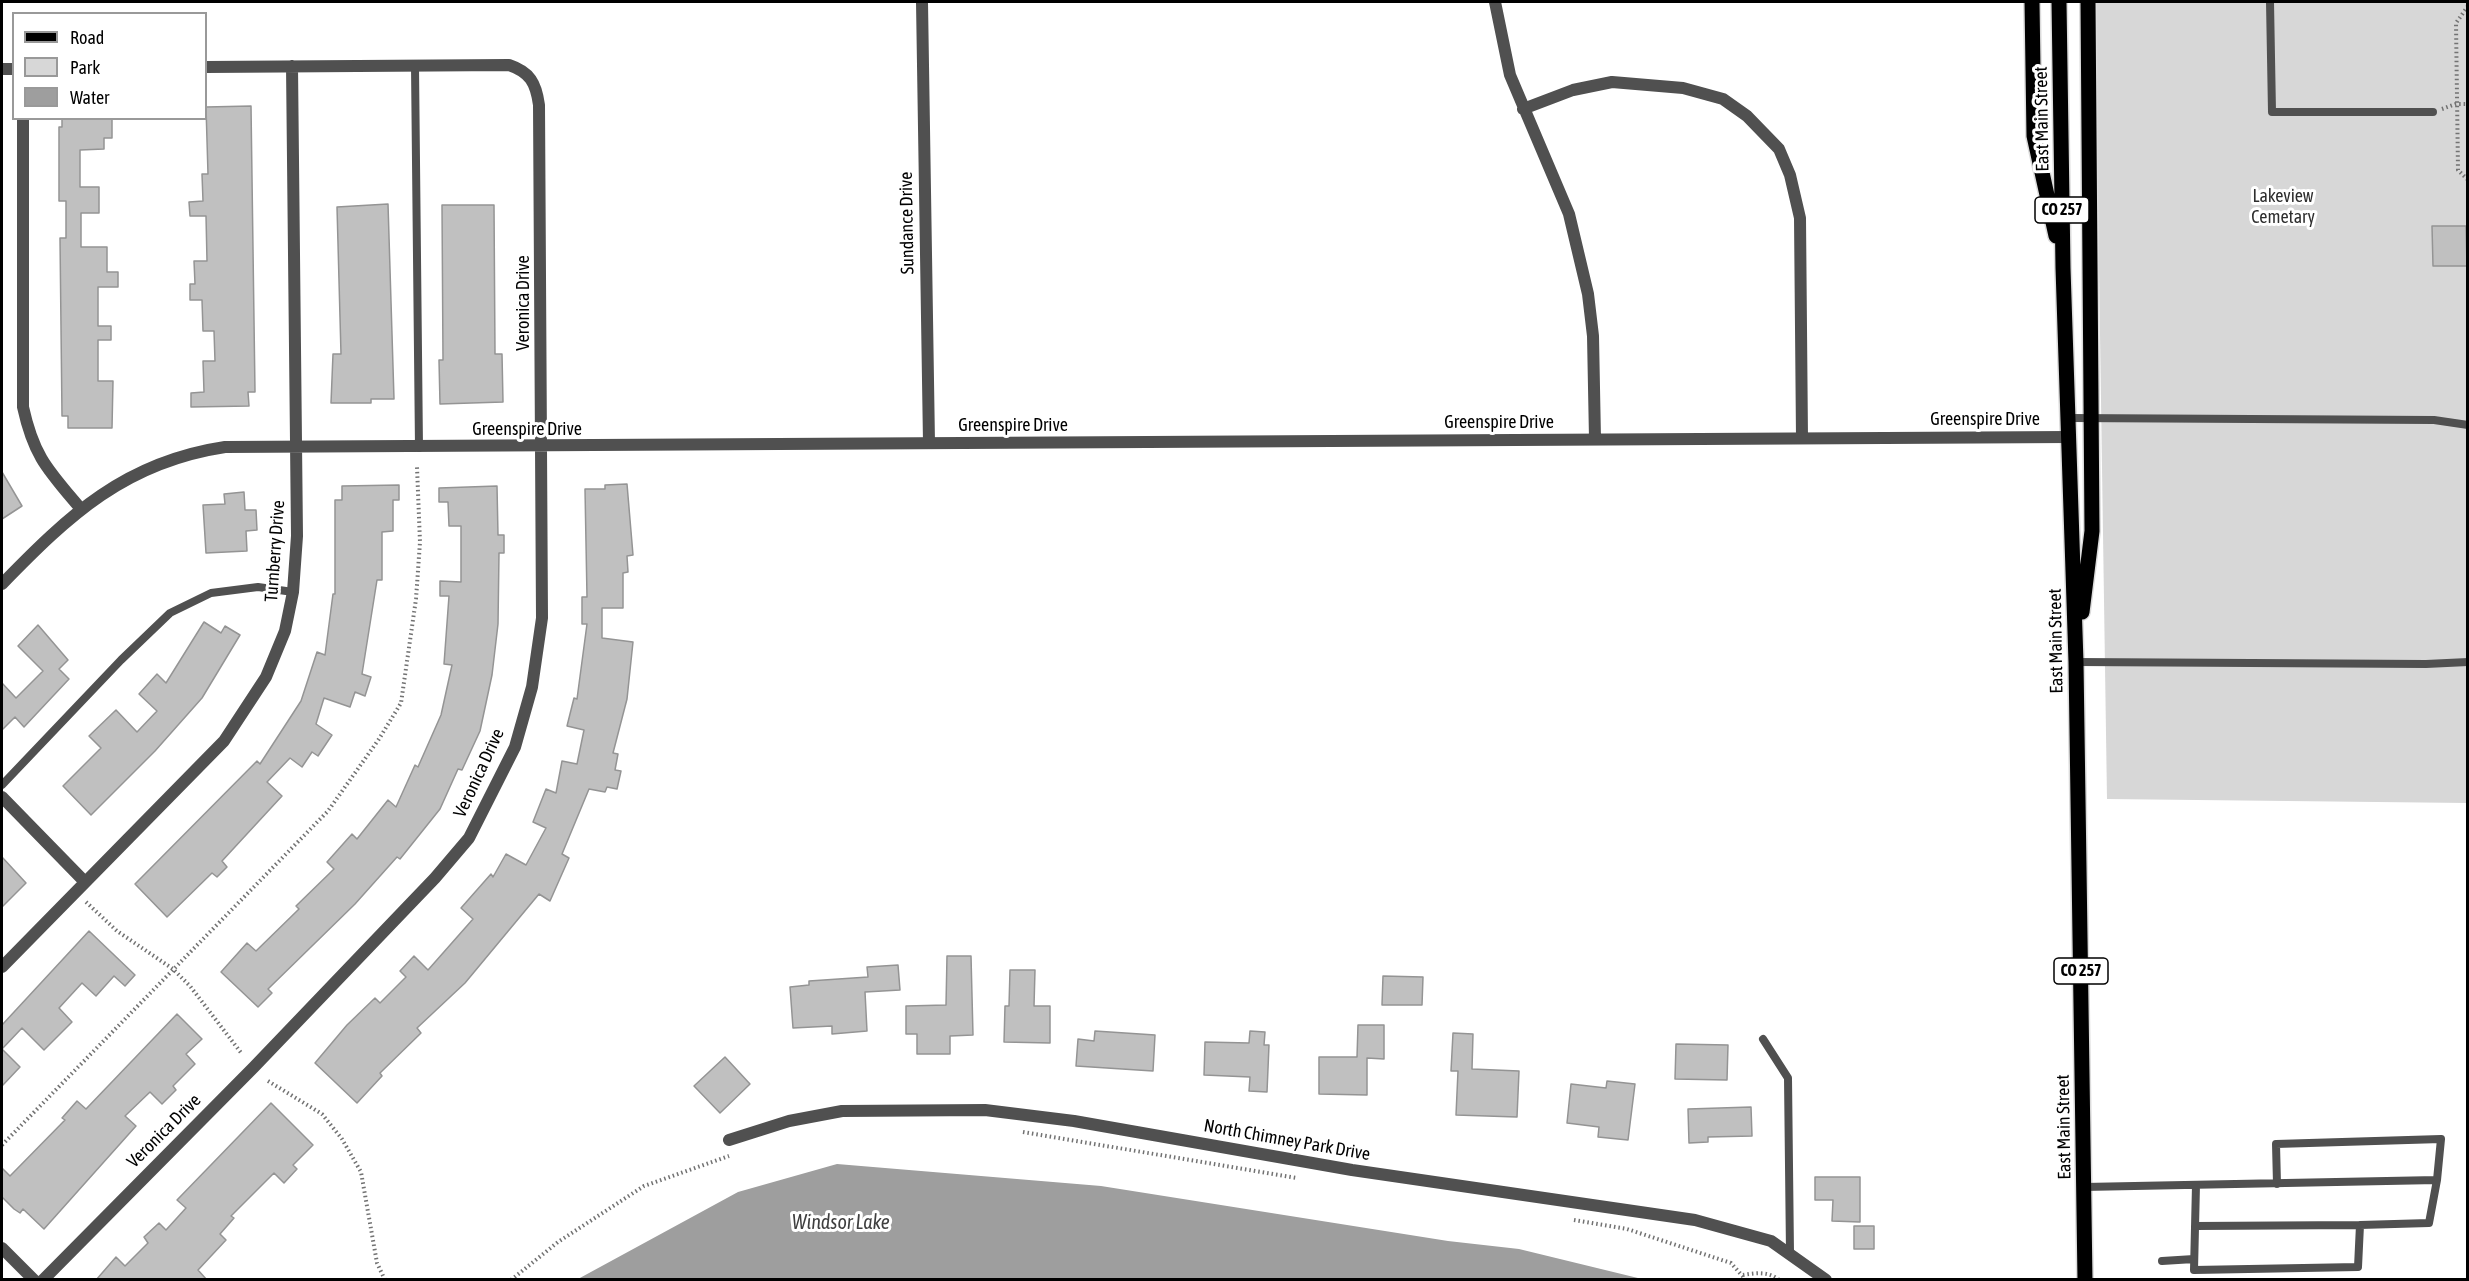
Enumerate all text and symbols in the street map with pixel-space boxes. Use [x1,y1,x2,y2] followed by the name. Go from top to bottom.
[12,12,207,120] legend
[70,27,104,48] text: Road
[70,57,100,78] text: Park
[2030,66,2054,172] street label: East Main Street
[70,87,109,108] text: Water
[895,171,919,275] street label: Sundance Drive
[2251,185,2315,228] park label: Lakeview Cemetary
[2035,197,2089,223] road number: CO 257
[512,255,534,351] street label: Veronica Drive
[1930,408,2040,430] street label: Greenspire Drive
[1444,411,1554,433] street label: Greenspire Drive
[958,414,1068,436] street label: Greenspire Drive
[472,418,582,440] street label: Greenspire Drive
[261,499,289,603] street label: Turnberry Drive
[2044,588,2068,694] street label: East Main Street
[449,725,509,821] street label: Veronica Drive
[2054,958,2108,984] road number: CO 257
[2052,1074,2076,1180] street label: East Main Street
[123,1090,205,1172] street label: Veronica Drive
[1202,1115,1372,1165] street label: North Chimney Park Drive
[792,1211,890,1235] water label: Windsor Lake

